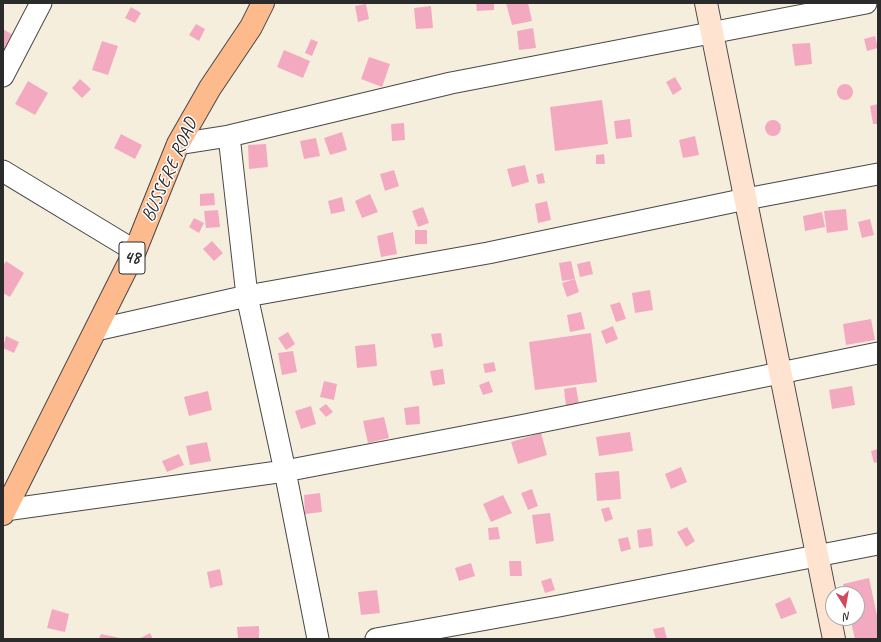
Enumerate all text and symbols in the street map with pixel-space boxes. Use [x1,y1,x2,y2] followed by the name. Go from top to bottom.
[137,115,203,225] street label: BUSSERE ROAD
[119,242,145,274] road number: 48
[825,586,865,626] north arrow
[842,609,852,624] text: N

